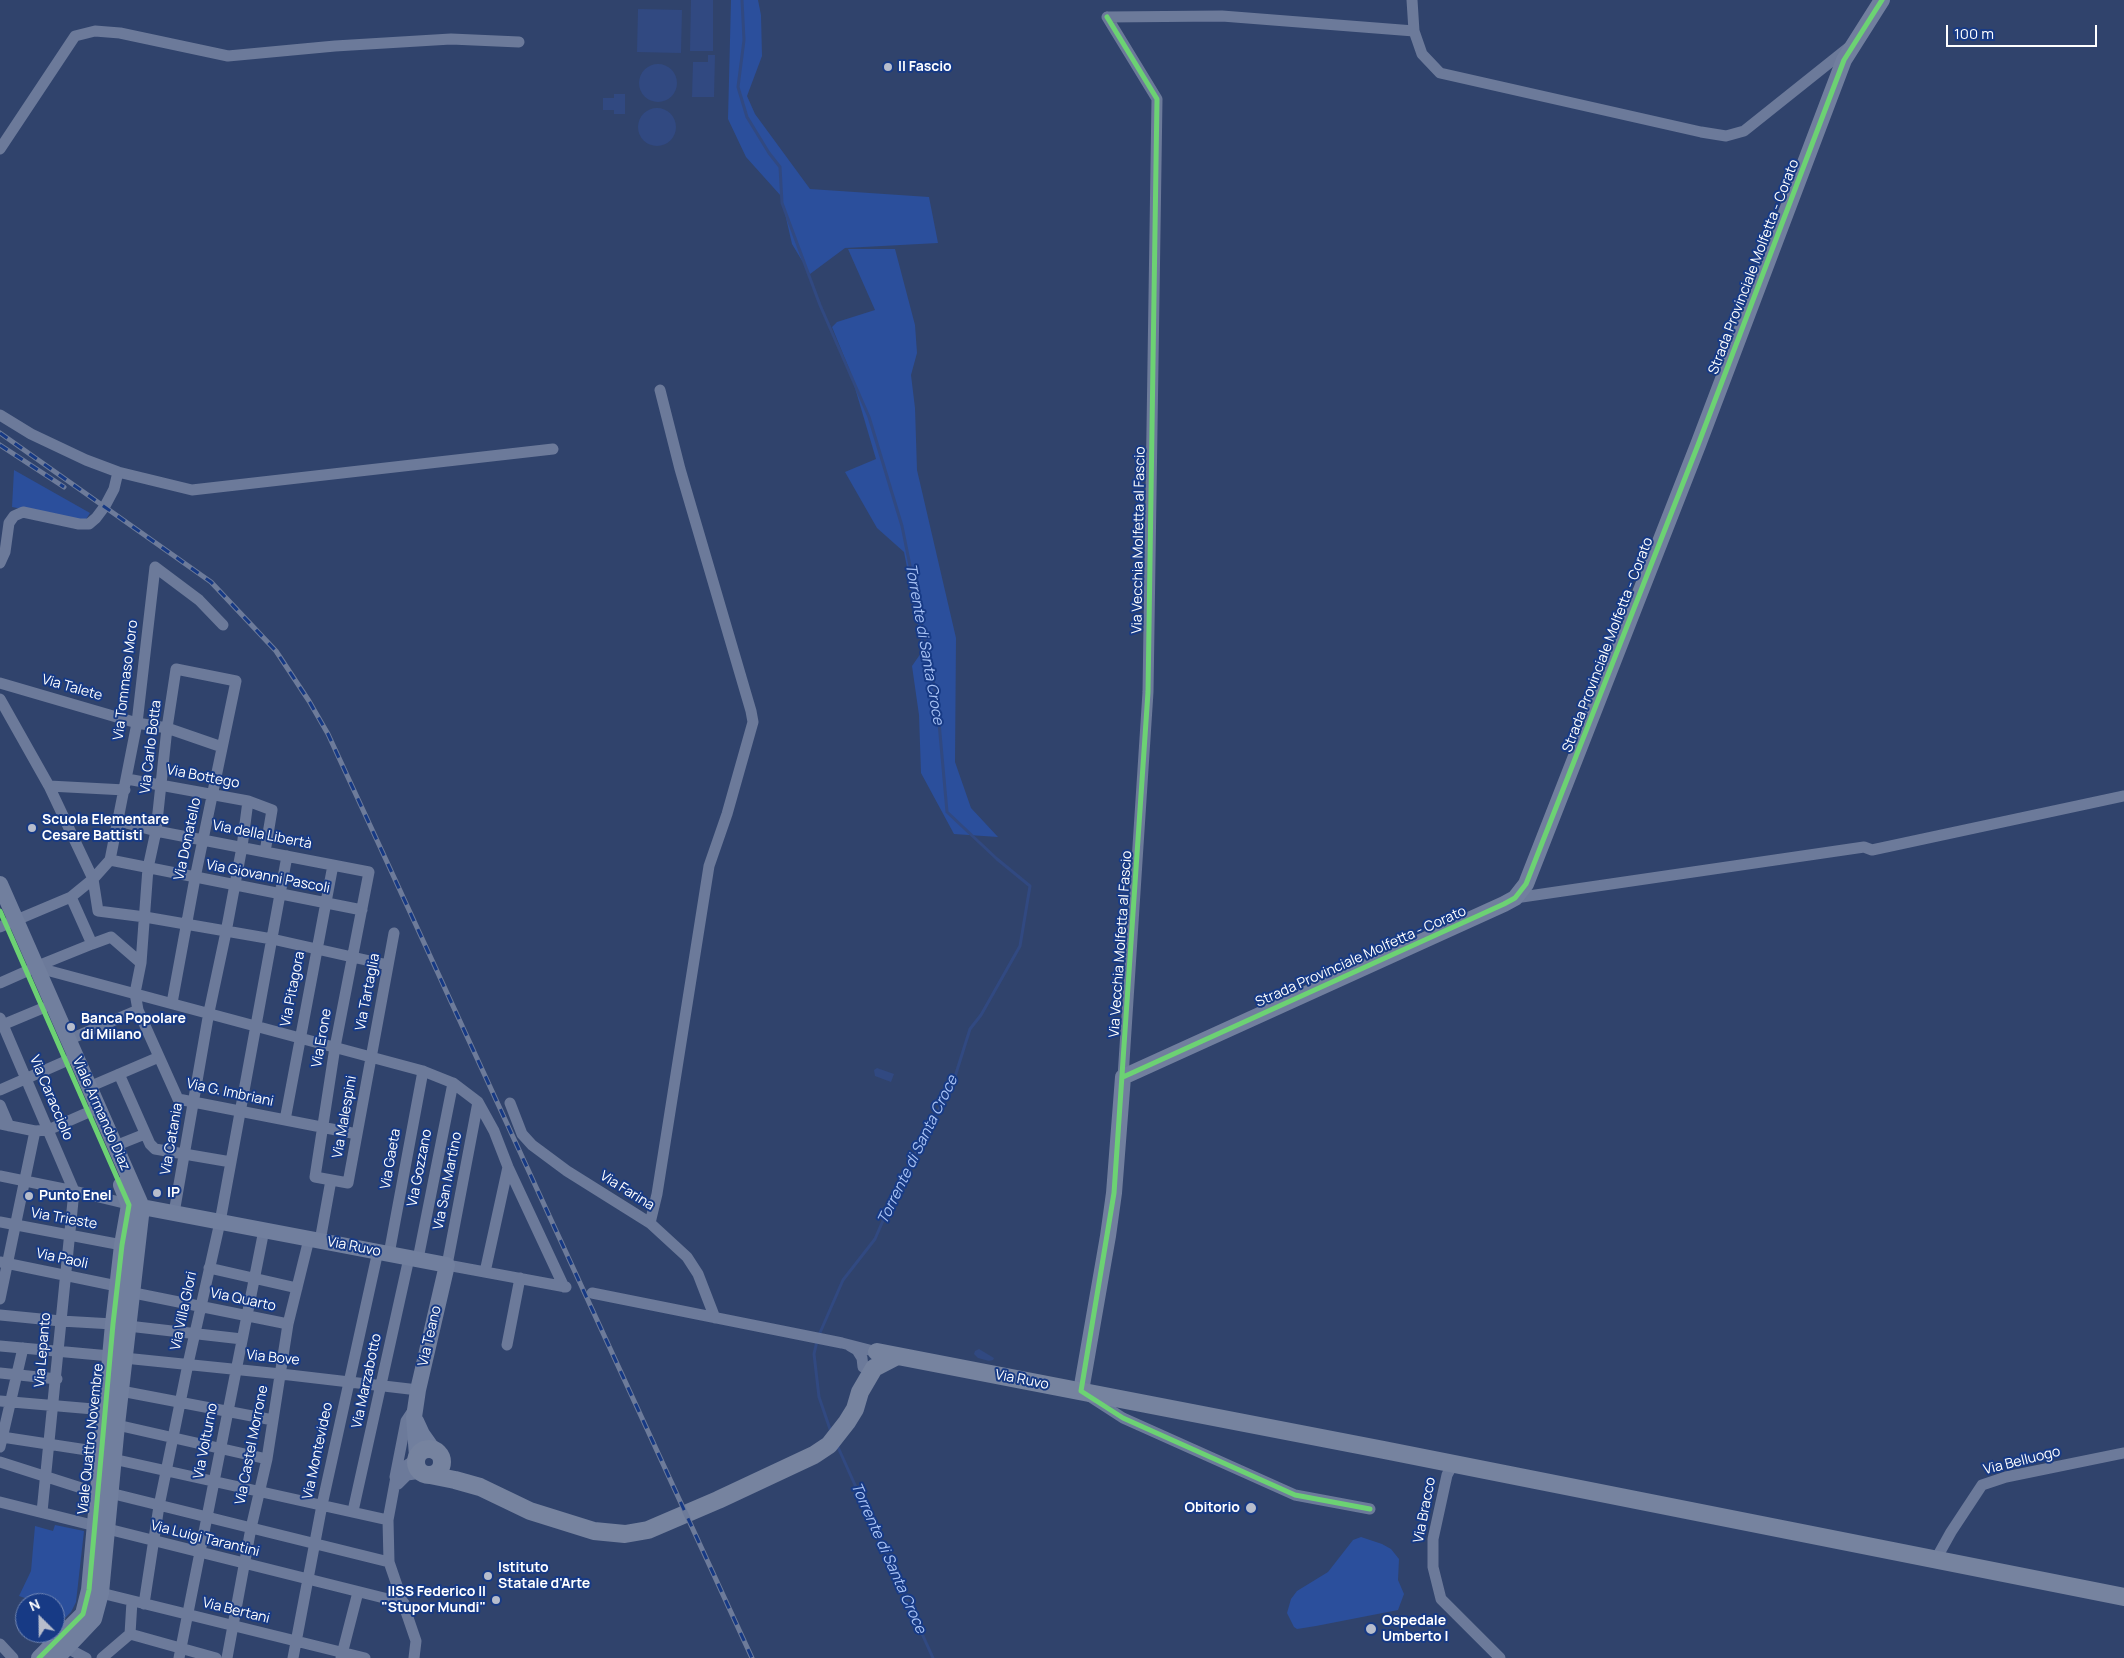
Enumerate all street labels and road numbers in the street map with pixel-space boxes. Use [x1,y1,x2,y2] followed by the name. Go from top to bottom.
[1705,157,1803,377] street label: Strada Provinciale Molfetta - Corato
[1129,446,1149,634] street label: Via Vecchia Molfetta al Fascio
[1559,535,1657,755] street label: Strada Provinciale Molfetta - Corato
[110,619,142,741] street label: Via Tommaso Moro
[40,671,104,705] street label: Via Talete
[137,699,165,795] street label: Via Carlo Botta
[165,762,241,792] street label: Via Bottego
[171,796,205,882] street label: Via Donatello
[211,817,313,853] street label: Via della Libertà
[1106,850,1136,1038] street label: Via Vecchia Molfetta al Fascio
[205,857,331,897] street label: Via Giovanni Pascoli
[1253,903,1469,1011] street label: Strada Provinciale Molfetta - Corato
[277,950,309,1028] street label: Via Pitagora
[352,952,384,1032] street label: Via Tartaglia
[309,1007,335,1069] street label: Via Erone
[26,1053,76,1143] street label: Via Caracciolo
[68,1055,134,1173] street label: Viale Armando Diaz
[329,1074,361,1160] street label: Via Malespini
[185,1076,275,1110] street label: Via G. Imbriani
[157,1102,187,1176] street label: Via Catania
[377,1127,405,1191] street label: Via Gaeta
[404,1128,436,1208] street label: Via Gozzano
[430,1131,466,1231] street label: Via San Martino
[597,1168,657,1214] street label: Via Farina
[30,1205,98,1233] street label: Via Trieste
[326,1234,382,1260] street label: Via Ruvo
[34,1245,90,1273] street label: Via Paoli
[167,1270,201,1352] street label: Via Villa Glori
[209,1285,277,1315] street label: Via Quarto
[415,1304,445,1368] street label: Via Teano
[31,1312,55,1388] street label: Via Lepanto
[349,1332,385,1430] street label: Via Marzabotto
[245,1347,301,1369] street label: Via Bove
[75,1363,107,1515] street label: Viale Quattro Novembre
[994,1367,1050,1393] street label: Via Ruvo
[232,1384,272,1506] street label: Via Castel Morrone
[300,1401,336,1501] street label: Via Montevideo
[190,1402,222,1480] street label: Via Volturno
[1982,1443,2062,1479] street label: Via Belluogo
[1410,1476,1440,1544] street label: Via Bracco
[149,1517,261,1561] street label: Via Luigi Tarantini
[201,1595,271,1627] street label: Via Bertani

